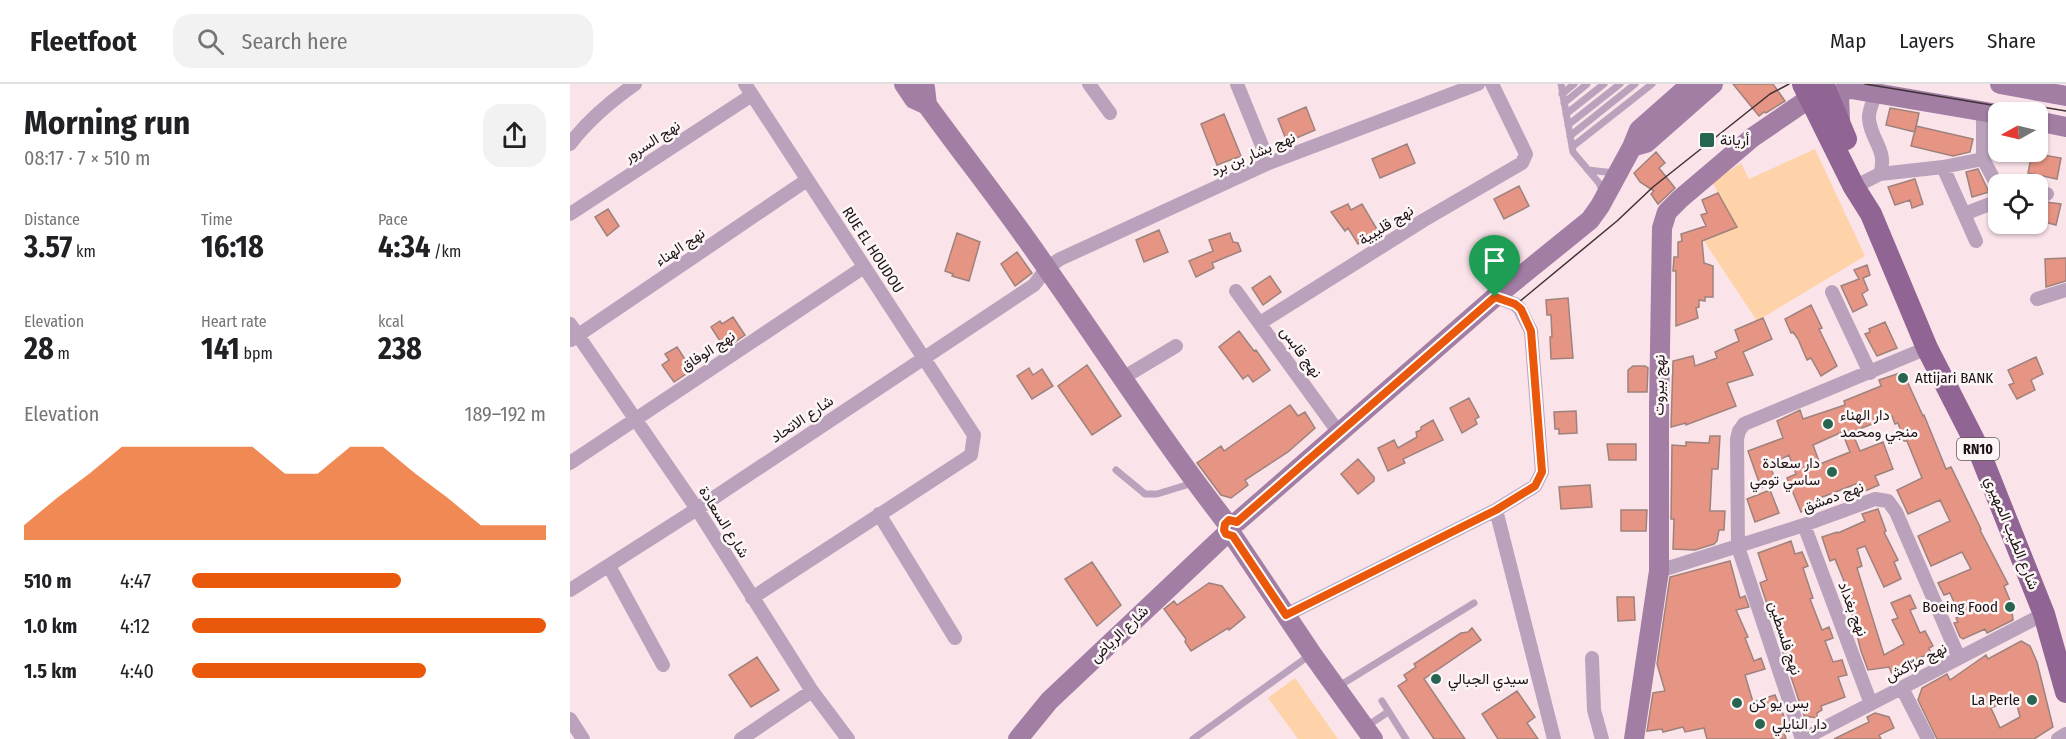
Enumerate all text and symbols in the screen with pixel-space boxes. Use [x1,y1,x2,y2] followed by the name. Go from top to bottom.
[173,14,593,68] search box
[30,25,137,58] text: Fleetfoot
[194,25,227,58] icon: search
[242,28,348,55] text: Search here
[1830,28,1866,54] text: Map
[1899,28,1954,54] text: Layers
[1987,28,2036,54] text: Share
[1988,102,2048,162] north arrow
[1988,102,2048,234] map controls
[24,103,190,143] text: Morning run
[483,104,546,167] button: share
[620,116,685,168] street label: نهج السرور
[1208,128,1299,182] street label: نهج بشار بن برد
[1698,131,1716,149] marker: أريانة
[1720,131,1750,149] place label: أريانة
[24,146,150,170] text: 08:17 · 7 × 510 m
[1988,174,2048,234] button: locate
[1355,201,1418,251] street label: نهج قليبية
[839,204,907,296] street label: RUE EL HOUDOU
[24,210,80,229] text: Distance
[201,210,233,229] text: Time
[378,210,408,229] text: Pace
[652,224,709,272] street label: نهج الهناء
[24,229,72,265] text: 3.57
[201,229,264,265] text: 16:18
[378,229,430,265] text: 4:34
[1469,235,1520,297] pin
[72,242,96,261] text: km
[430,242,461,261] text: /km
[1478,244,1511,277] icon: arrive
[24,312,84,331] text: Elevation
[201,312,267,331] text: Heart rate
[378,312,404,331] text: kcal
[1275,323,1326,382] street label: نهج قابس
[677,327,740,377] street label: نهج الوفاق
[24,331,54,367] text: 28
[201,331,240,367] text: 141
[378,331,422,367] text: 238
[54,344,70,363] text: m
[240,344,273,363] text: bpm
[1649,354,1671,416] street label: نهج بيروت
[1915,369,1993,387] place label: Attijari BANK
[1896,371,1910,385] marker: Attijari BANK
[767,391,838,448] street label: شارع الاتحاد
[24,402,99,426] text: Elevation
[465,402,546,426] text: 189–192 m
[1840,406,1918,445] place label: دار الهناء منجي ومحمد
[1821,417,1835,431] marker: دار الهناء منجي ومحمد
[1957,438,1999,460] road number: RN10
[1750,454,1820,493] place label: دار سعادة ساسي تومي
[1825,465,1839,479] marker: دار سعادة ساسي تومي
[1977,474,2043,594] street label: شارع الطيب المهيري
[1800,478,1867,518] street label: نهج دمشق
[693,483,753,562] street label: شارع السعادة
[24,569,72,593] text: 510 m
[120,569,151,593] text: 4:47
[1832,579,1872,640] street label: نهج بغداد
[1922,598,1998,616] place label: Boeing Food
[1763,599,1805,678] street label: نهج فلسطين
[2003,600,2017,614] marker: Boeing Food
[1086,601,1154,668] street label: شارع الرياض
[24,614,77,638] text: 1.0 km
[120,614,150,638] text: 4:12
[1882,639,1951,687] street label: نهج مرّاكش
[24,659,77,683] text: 1.5 km
[120,659,154,683] text: 4:40
[1448,670,1529,692] place label: سيدي الجبالي
[1429,672,1443,686] marker: سيدي الجبالي
[1971,691,2020,709] place label: La Perle
[2025,693,2039,707] marker: La Perle
[1749,694,1809,713] place label: يس يو كن
[1730,696,1744,710] marker: يس يو كن
[1772,715,1827,737] place label: دار النايلي
[1753,717,1767,731] marker: دار النايلي

